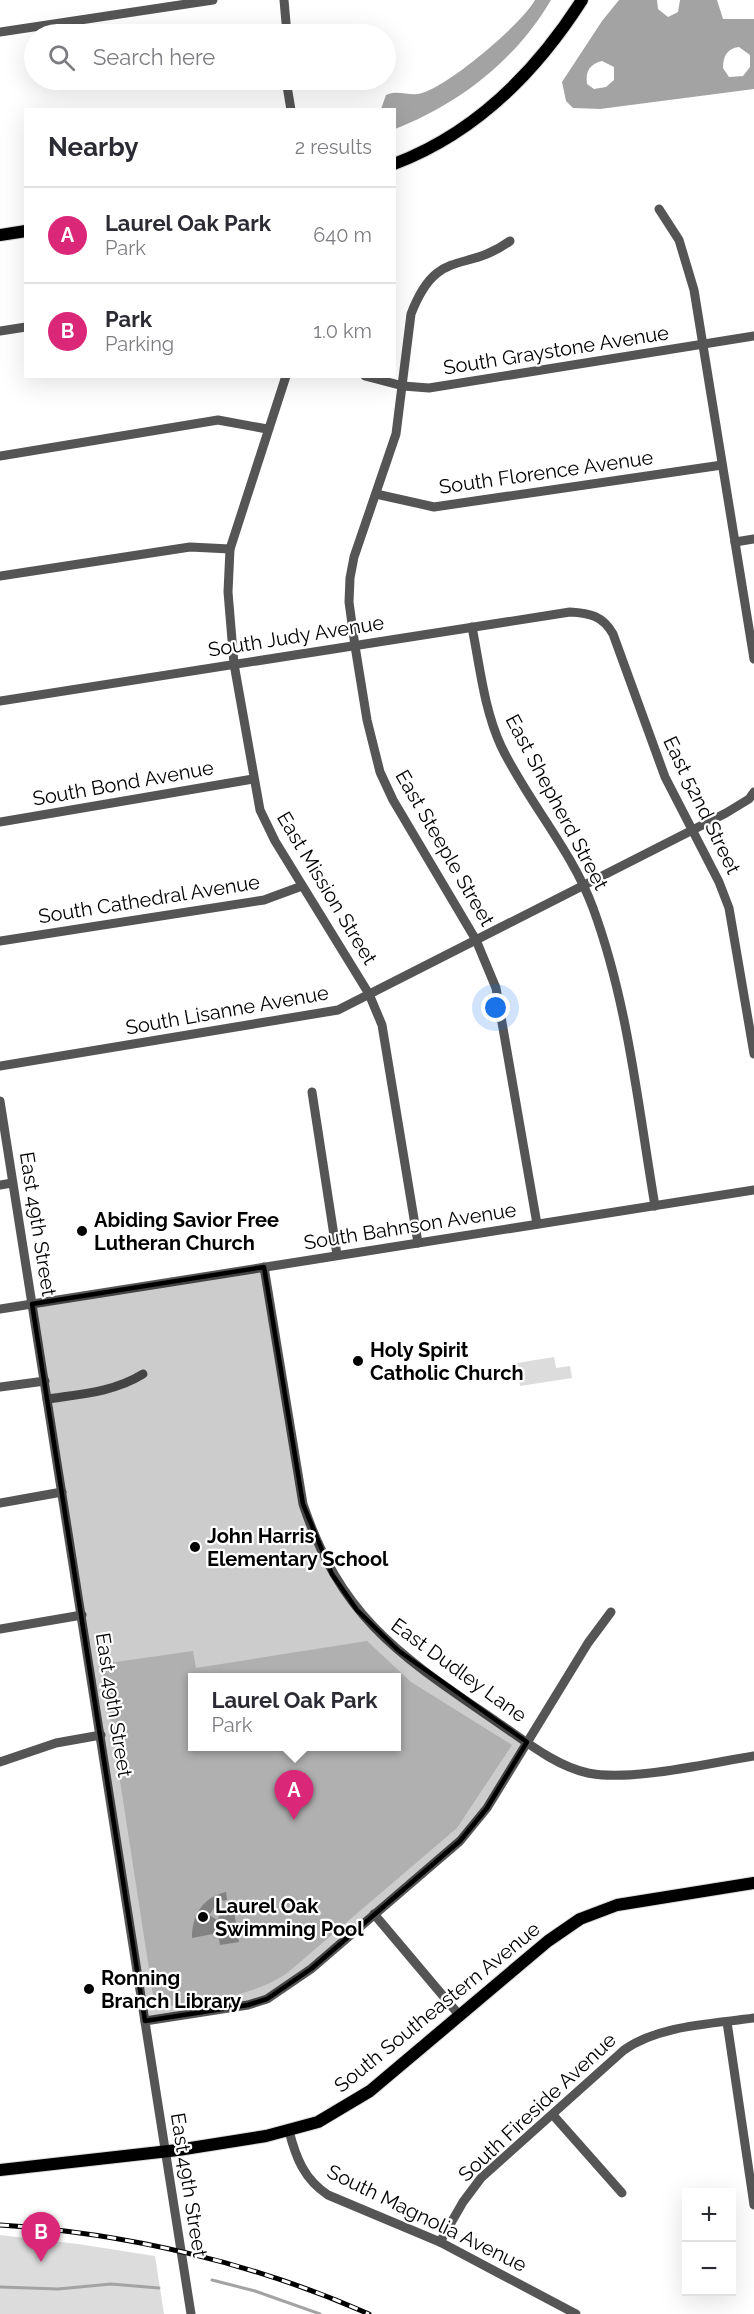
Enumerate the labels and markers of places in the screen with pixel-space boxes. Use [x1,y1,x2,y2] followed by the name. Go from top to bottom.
[94,1208,279,1255] place label: Abiding Savior Free Lutheran Church
[75,1224,89,1238] marker: Abiding Savior Free Lutheran Church
[370,1338,524,1385] place label: Holy Spirit Catholic Church
[351,1354,365,1368] marker: Holy Spirit Catholic Church
[207,1524,389,1571] place label: John Harris Elementary School
[188,1540,202,1554] marker: John Harris Elementary School
[274,1770,314,1820] pin: A
[215,1894,364,1941] place label: Laurel Oak Swimming Pool
[196,1910,210,1924] marker: Laurel Oak Swimming Pool
[101,1966,241,2013] place label: Ronning Branch Library
[82,1982,96,1996] marker: Ronning Branch Library
[22,2212,60,2262] pin: B

